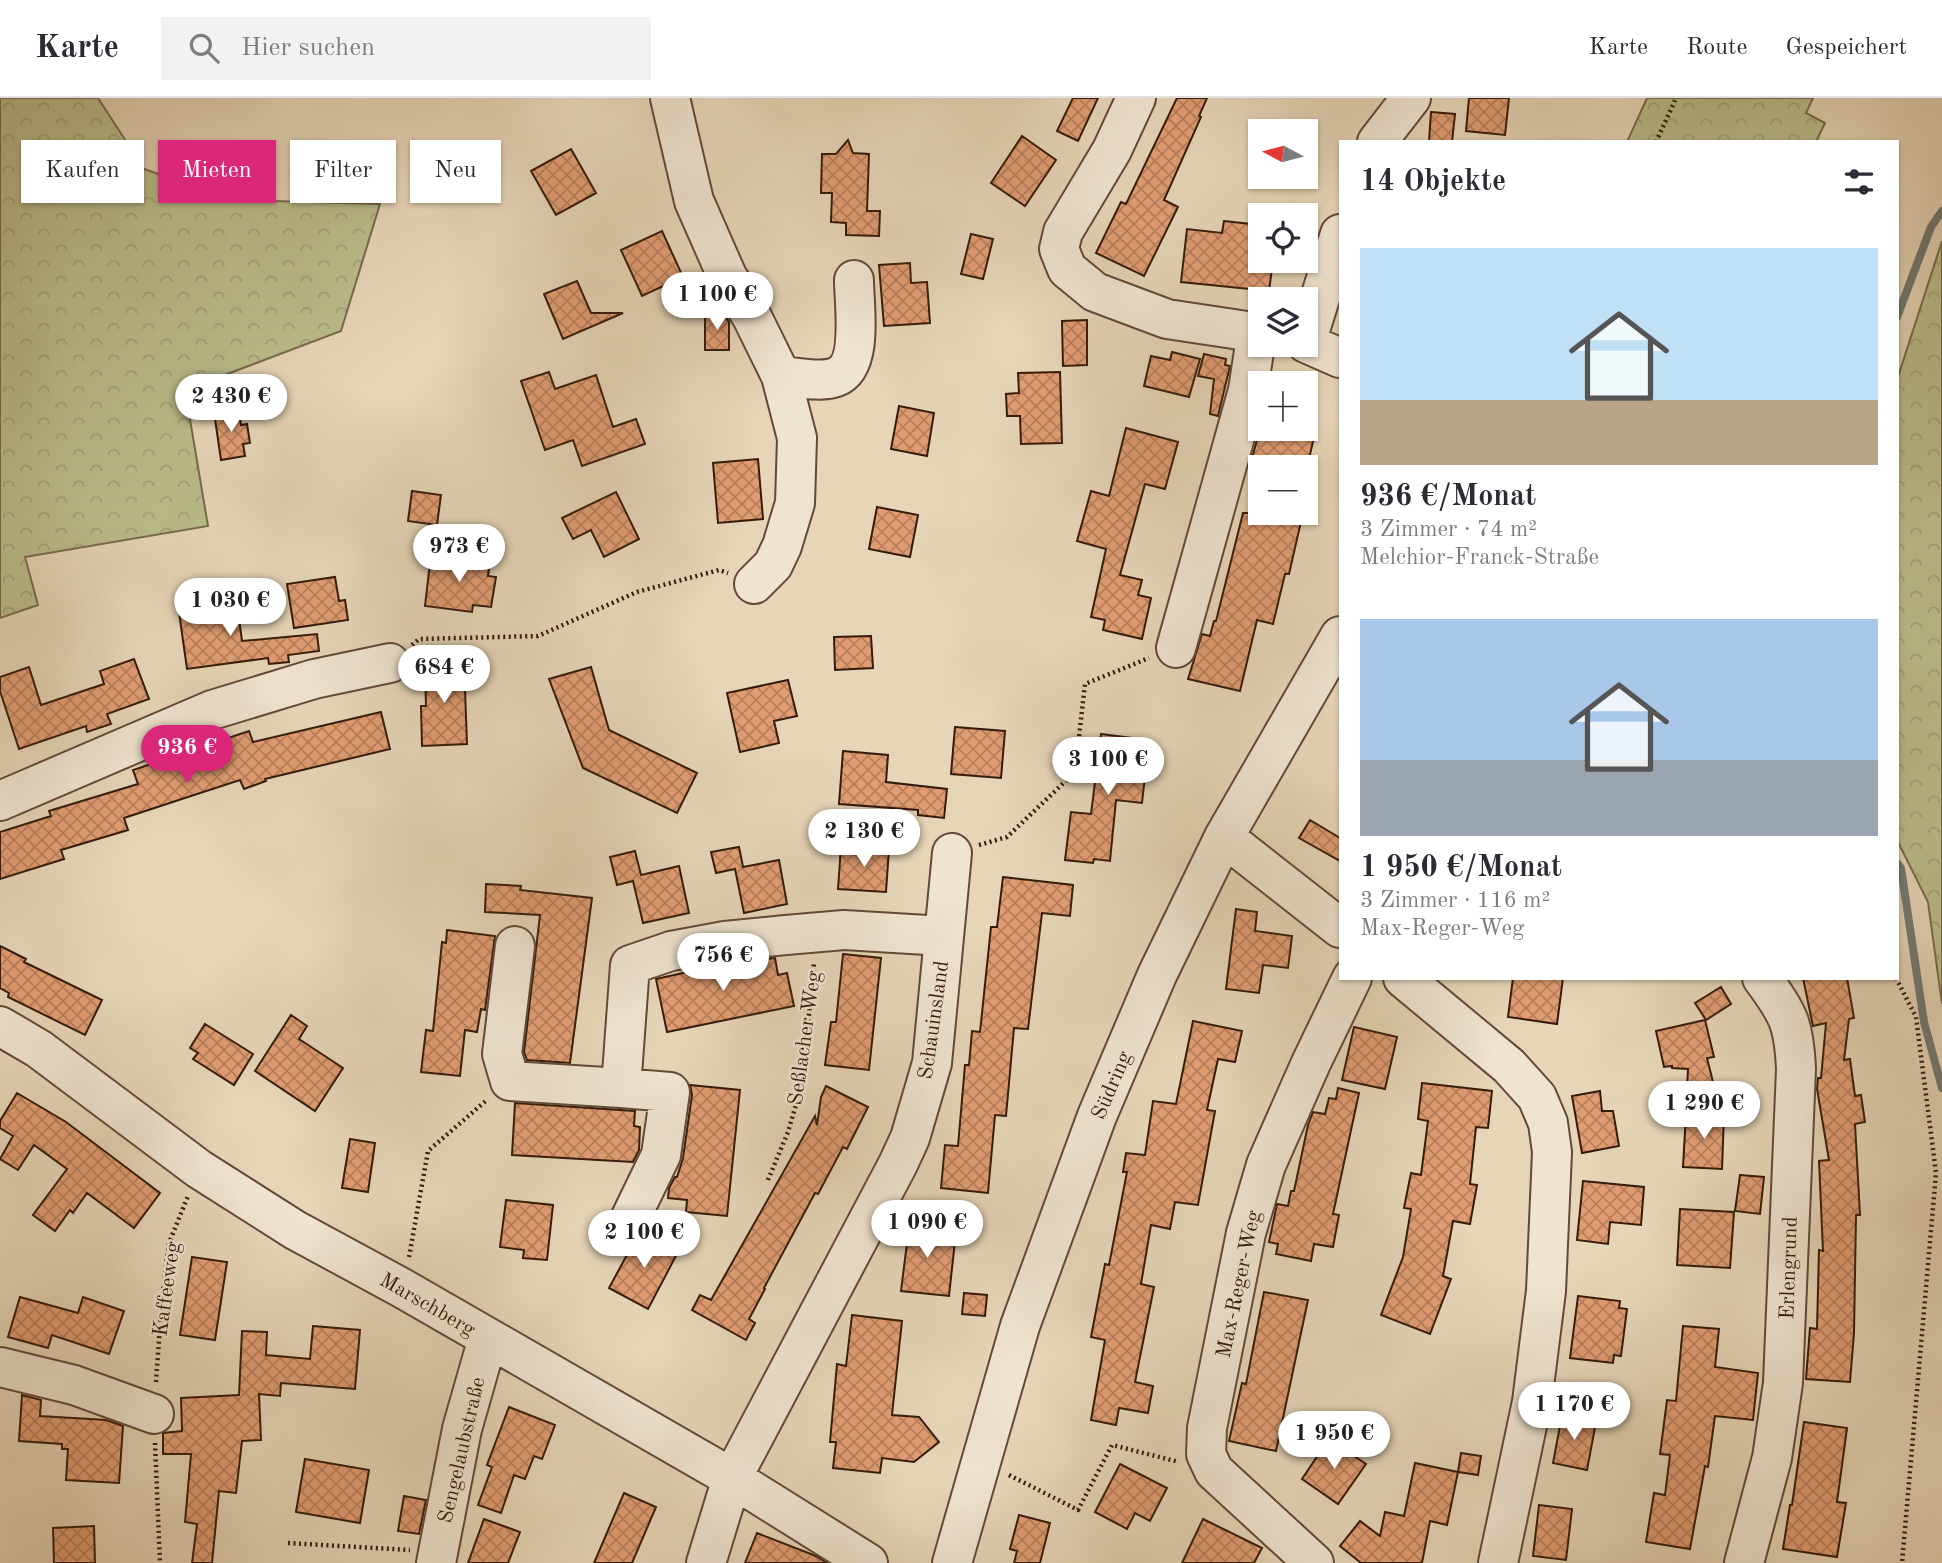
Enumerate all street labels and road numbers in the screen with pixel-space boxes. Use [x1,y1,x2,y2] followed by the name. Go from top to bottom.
[916,959,953,1081] street label: Schauinsland
[786,969,825,1107] street label: Seßlacher Weg
[1089,1048,1136,1123] street label: Südring
[1214,1208,1265,1360] street label: Max-Reger-Weg
[1777,1216,1802,1320] street label: Erlengrund
[150,1240,185,1338] street label: Kaffeeweg
[376,1270,479,1341] street label: Marschberg
[435,1375,489,1525] street label: Sengelaubstraße

